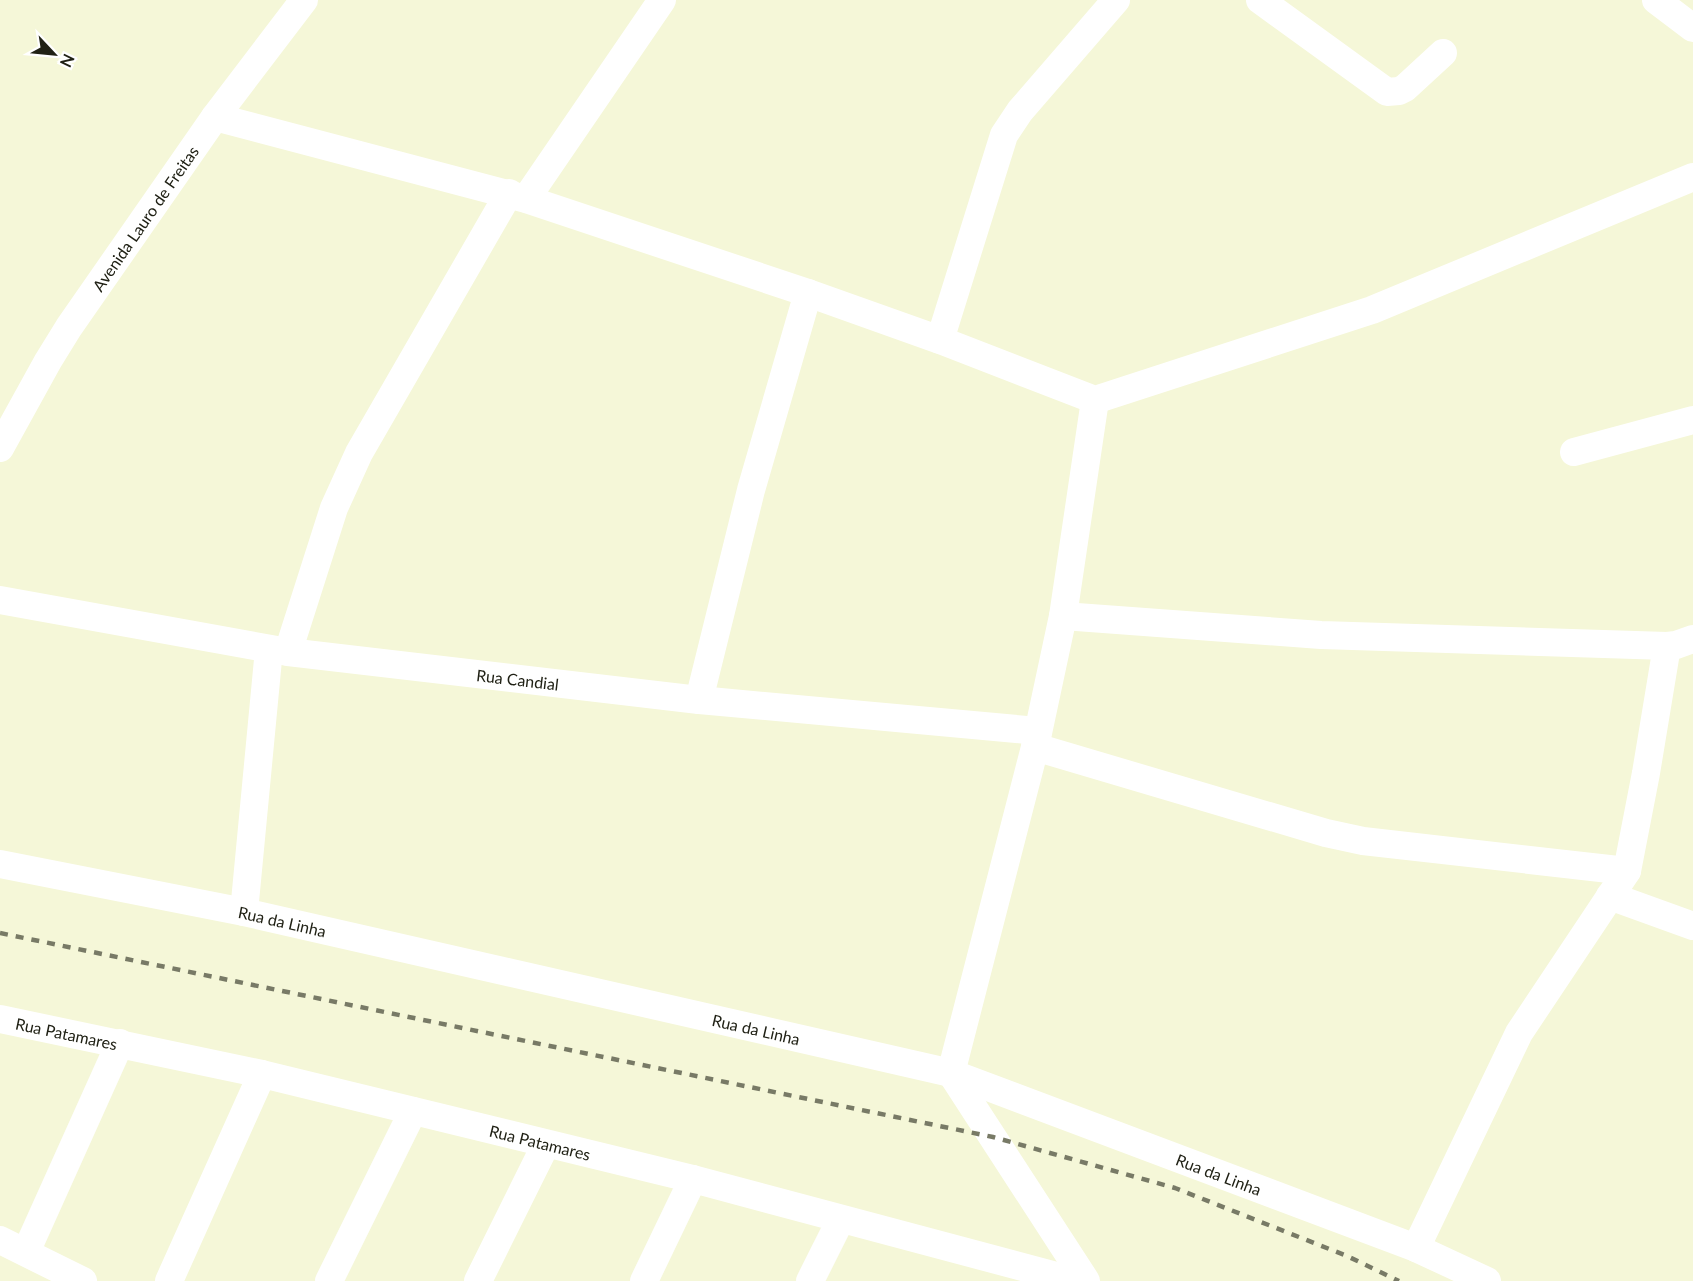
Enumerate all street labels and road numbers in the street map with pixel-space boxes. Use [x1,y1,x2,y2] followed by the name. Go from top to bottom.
[88,142,202,294] street label: Avenida Lauro de Freitas
[476,665,560,693] street label: Rua Candial
[237,902,328,940] street label: Rua da Linha
[710,1009,802,1048] street label: Rua da Linha
[14,1013,119,1053] street label: Rua Patamares
[488,1120,593,1163] street label: Rua Patamares
[1174,1149,1264,1198] street label: Rua da Linha

